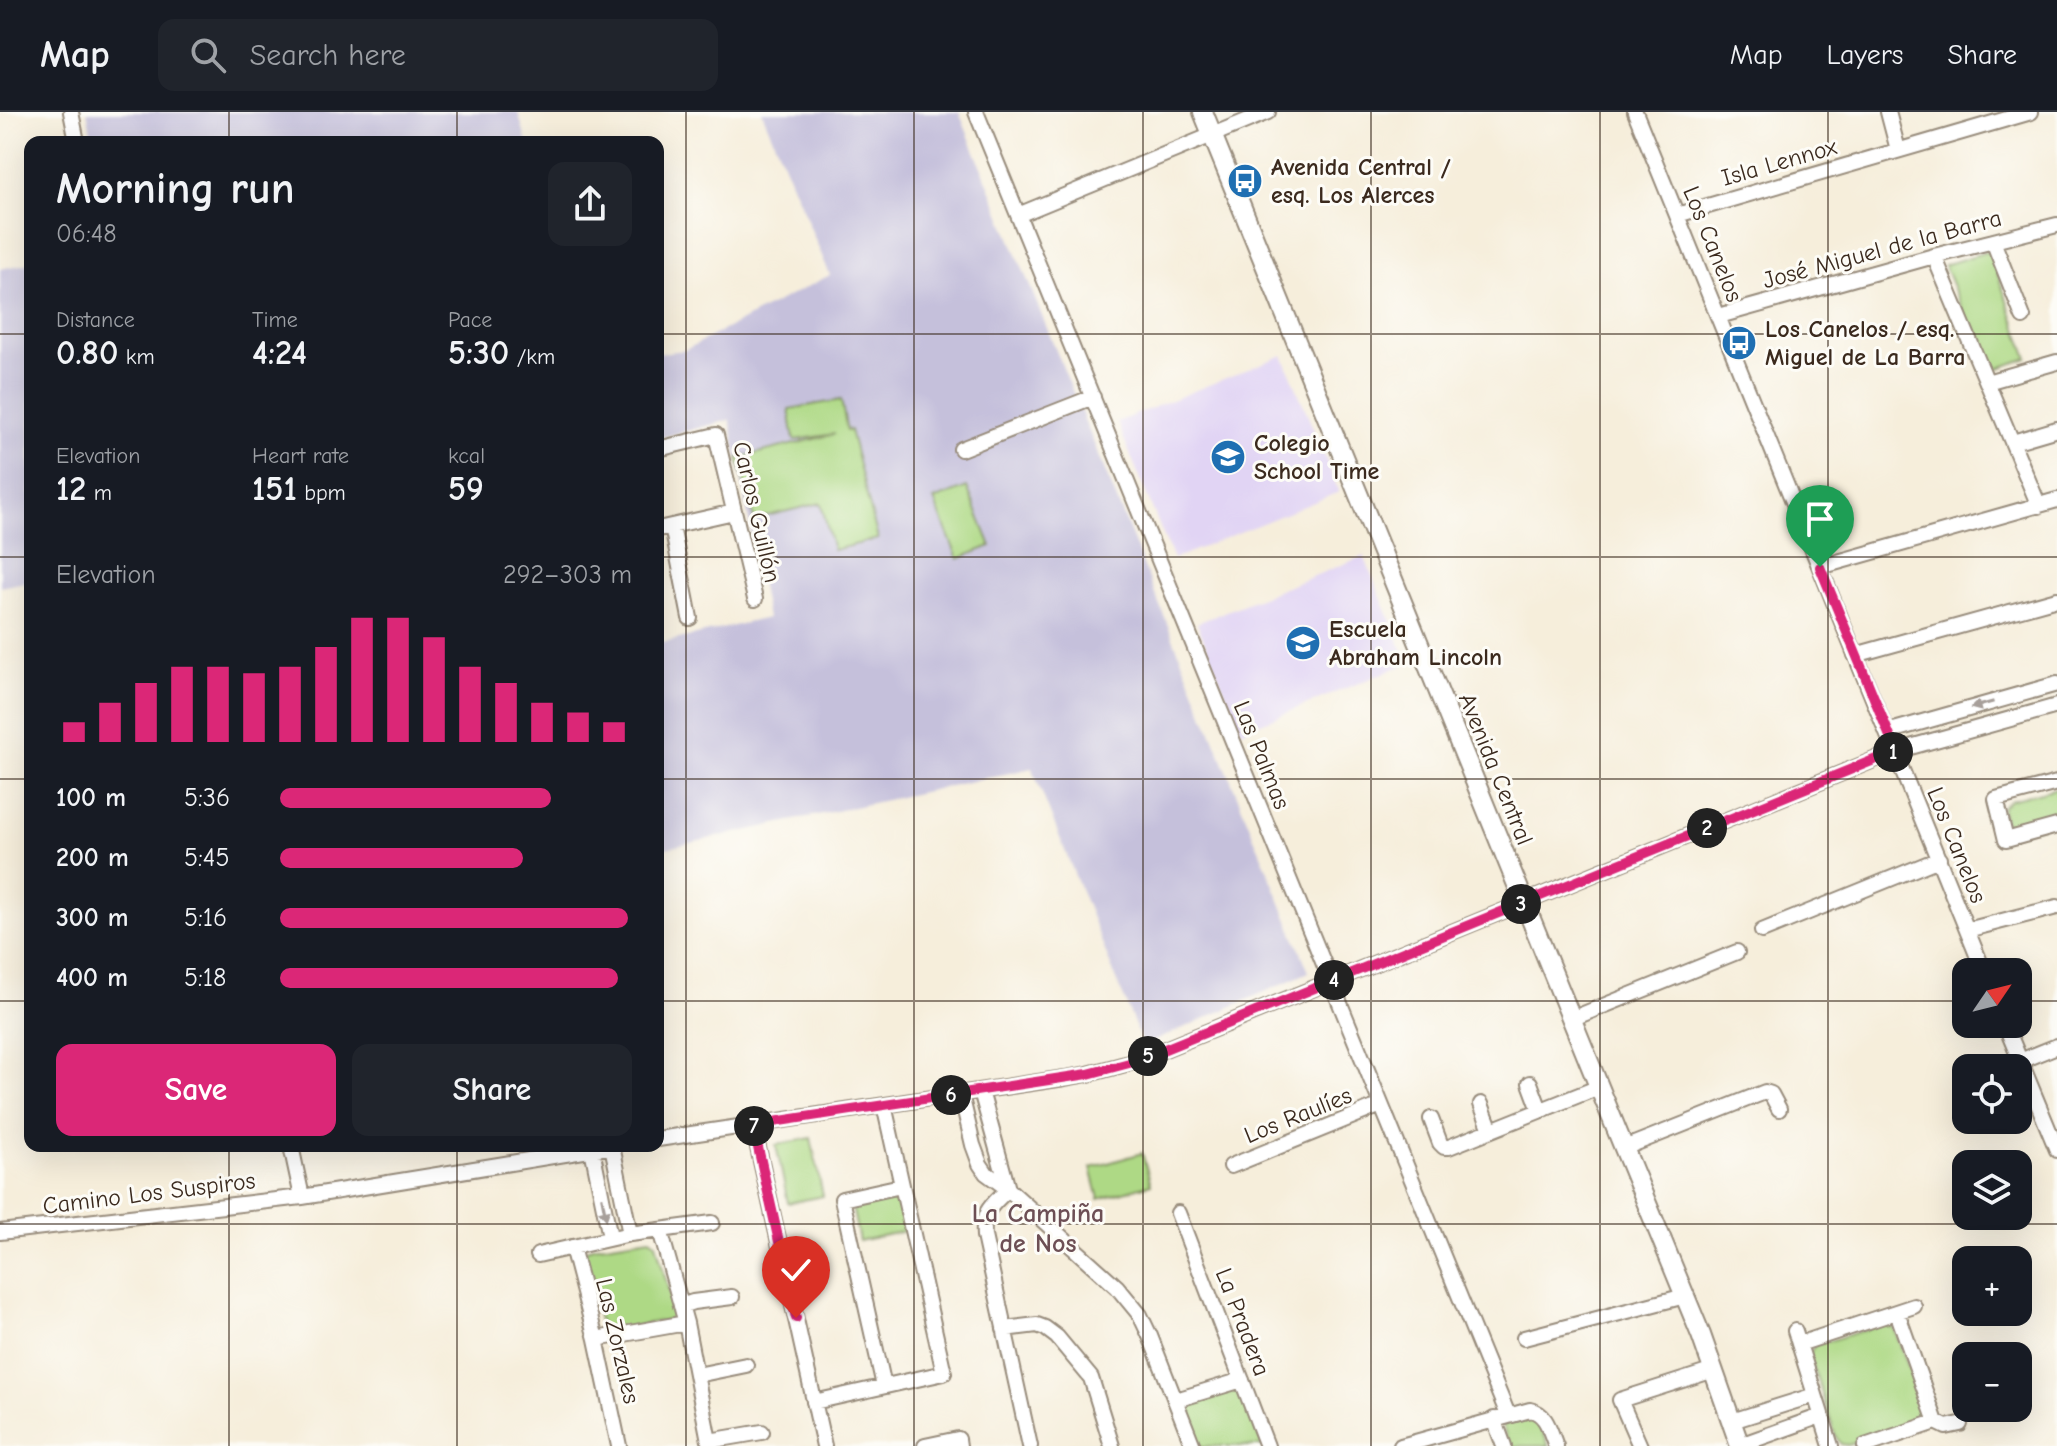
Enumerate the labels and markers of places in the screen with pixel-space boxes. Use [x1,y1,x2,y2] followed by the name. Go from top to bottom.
[1271,153,1451,209] place label: Avenida Central / esq. Los Alerces
[1226,162,1264,200] bus stop icon: Avenida Central / esq. Los Alerces
[1765,315,1965,371] place label: Los Canelos / esq. Miguel de La Barra
[1720,324,1758,362] bus stop icon: Los Canelos / esq. Miguel de La Barra
[1254,429,1380,485] place label: Colegio School Time
[1209,438,1247,476] school or university icon: Colegio School Time
[1786,485,1854,567] pin
[1329,615,1502,671] place label: Escuela Abraham Lincoln
[1284,624,1322,662] school or university icon: Escuela Abraham Lincoln
[1873,732,1913,772] pin: 1
[1687,808,1727,848] pin: 2
[1501,884,1541,924] pin: 3
[1314,960,1354,1000] pin: 4
[1128,1036,1168,1076] pin: 5
[931,1075,971,1115] pin: 6
[734,1106,774,1146] pin: 7
[762,1236,830,1318] pin

